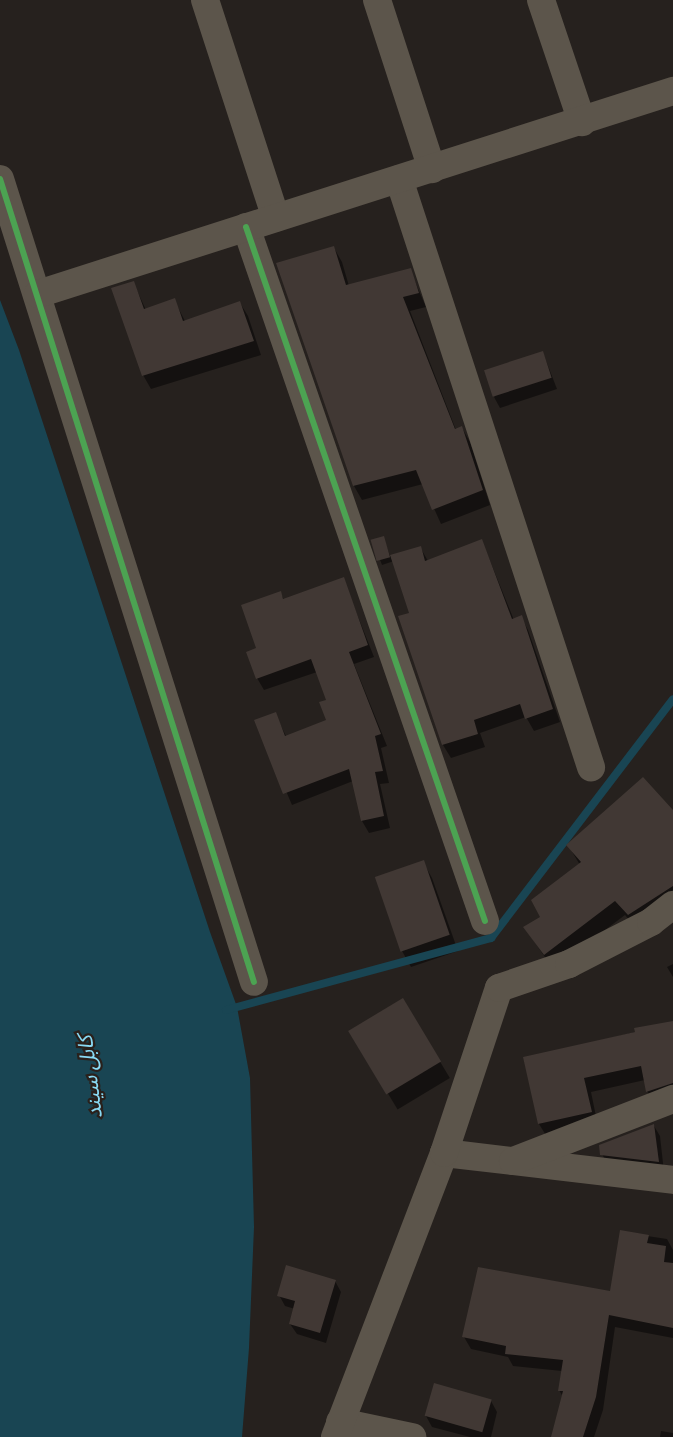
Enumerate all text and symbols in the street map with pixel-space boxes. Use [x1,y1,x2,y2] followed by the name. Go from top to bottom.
[71,1034,107,1120] water label: کابل سيند

